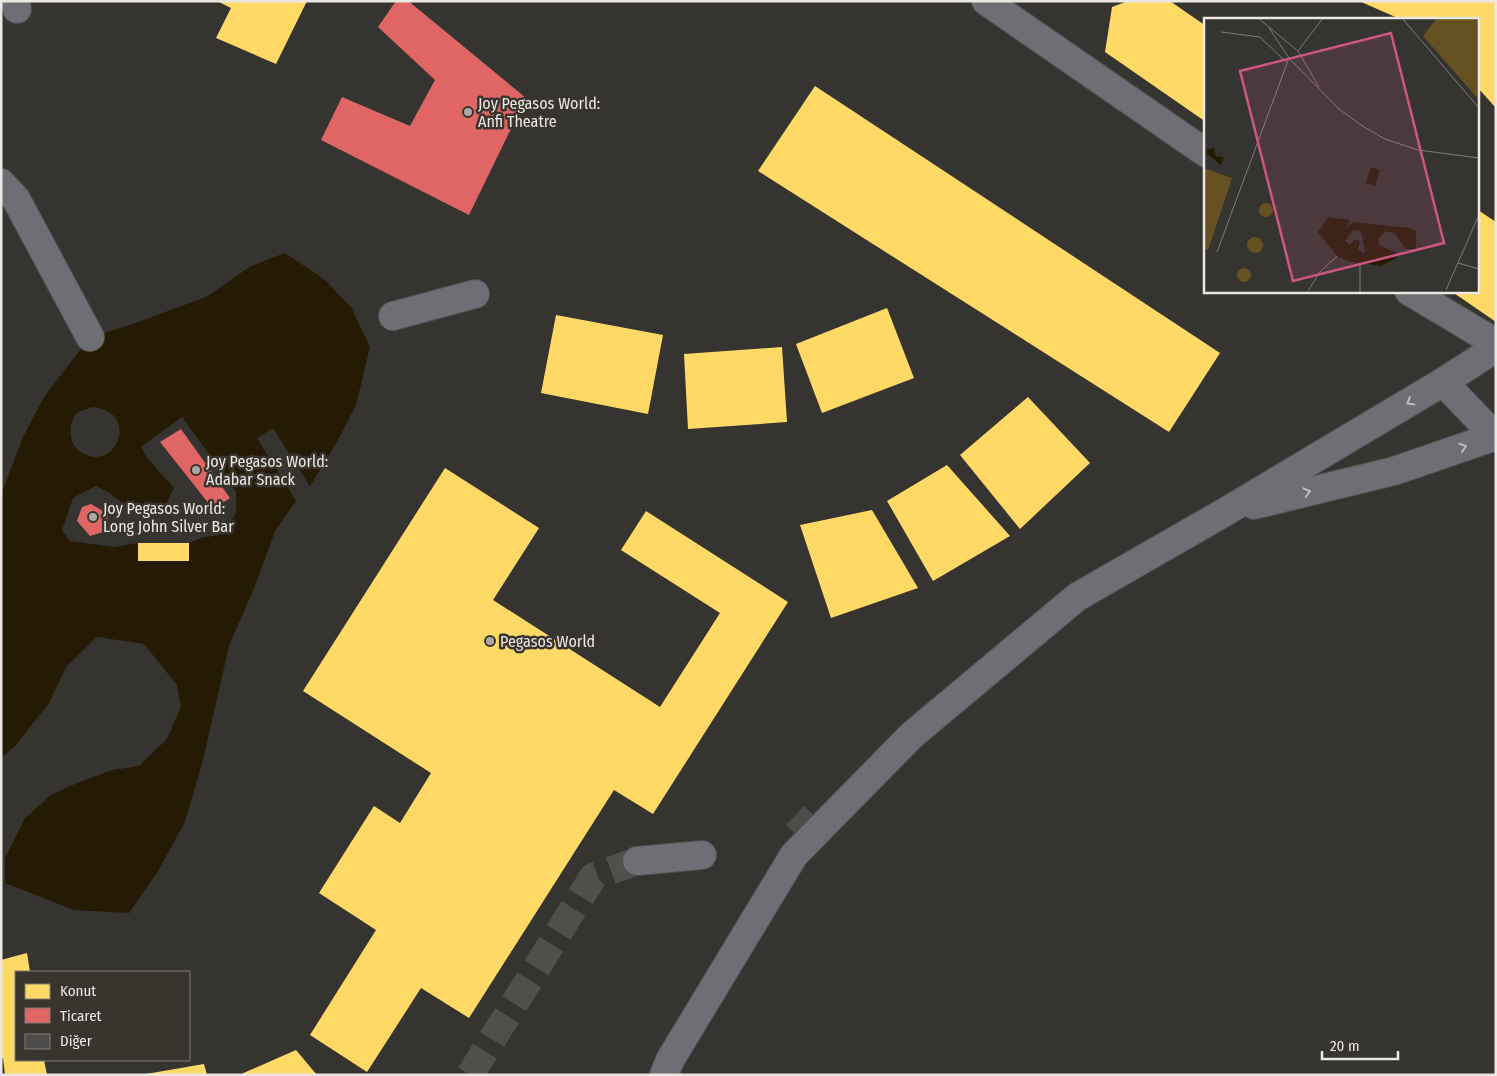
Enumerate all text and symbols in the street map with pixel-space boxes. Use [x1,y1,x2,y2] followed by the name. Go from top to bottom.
[1204,18,1480,292] inset map
[478,94,600,131] place label: Joy Pegasos World: Anfi Theatre
[462,106,474,118] marker: Joy Pegasos World: Anfi Theatre
[1407,395,1416,405] one-way arrow
[1458,443,1466,453] one-way arrow
[206,452,328,489] place label: Joy Pegasos World: Adabar Snack
[190,464,202,476] marker: Joy Pegasos World: Adabar Snack
[1302,487,1311,498] one-way arrow
[103,499,234,536] place label: Joy Pegasos World: Long John Silver Bar
[87,511,99,523] marker: Joy Pegasos World: Long John Silver Bar
[500,632,595,651] place label: Pegasos World
[484,635,496,647] marker: Pegasos World
[15,971,190,1061] legend
[60,982,96,1000] text: Konut
[60,1007,102,1025] text: Ticaret
[1322,1028,1398,1060] scale bar
[60,1032,93,1050] text: Diğer
[1330,1037,1360,1055] text: 20 m

